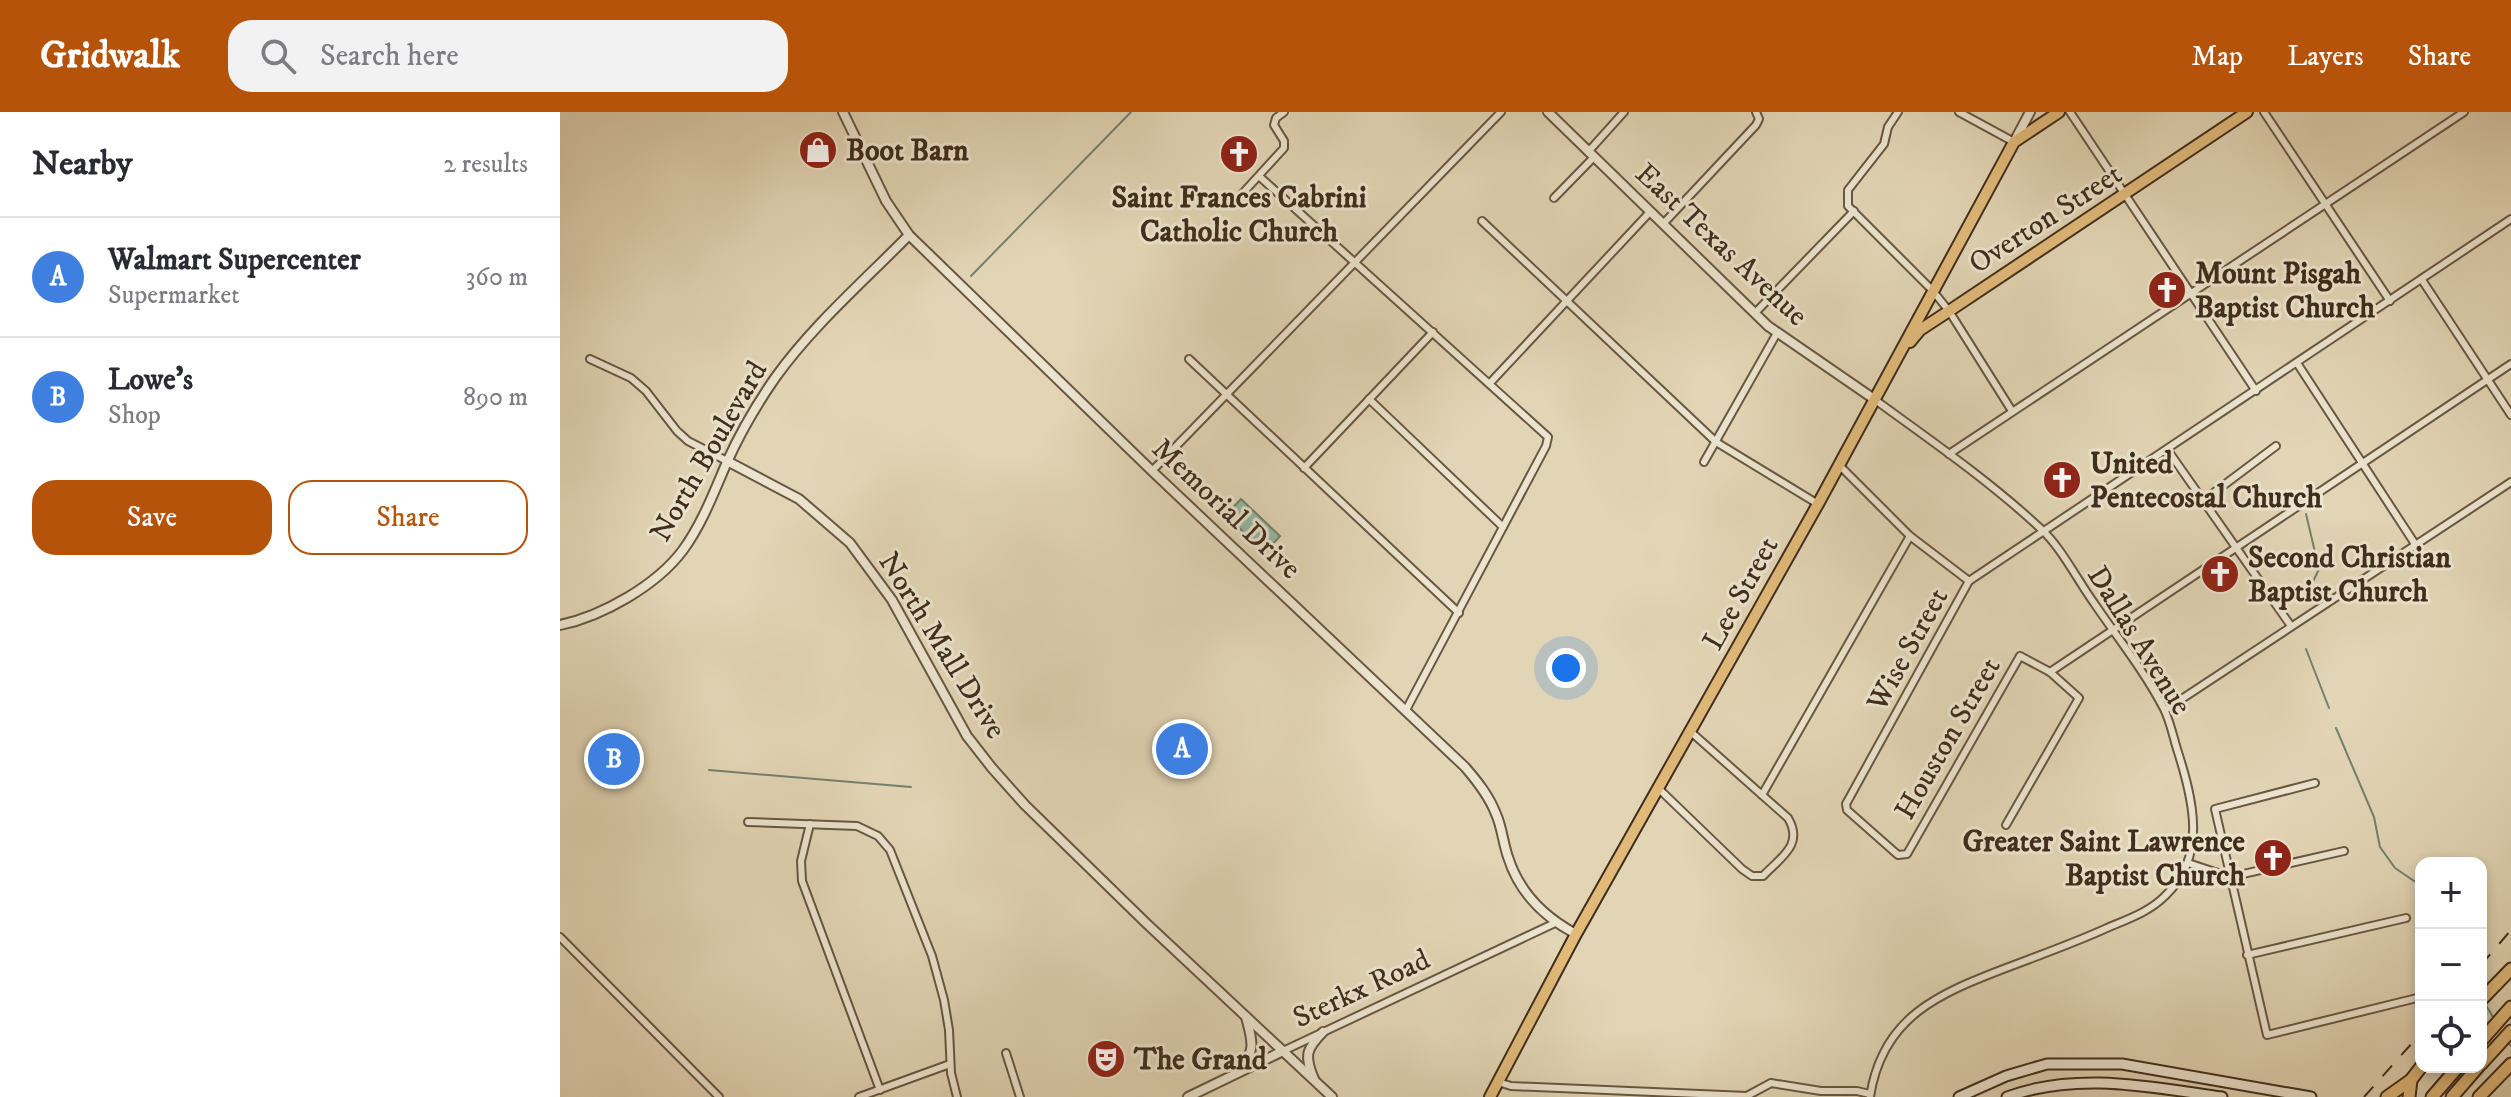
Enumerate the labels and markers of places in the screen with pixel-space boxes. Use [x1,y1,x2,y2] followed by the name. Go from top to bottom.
[797,129,839,171] shop icon: Boot Barn
[846,133,969,170] place label: Boot Barn
[1218,133,1260,175] church icon: Saint Frances Cabrini Catholic Church
[1112,180,1367,251] place label: Saint Frances Cabrini Catholic Church
[2195,256,2375,327] place label: Mount Pisgah Baptist Church
[2146,269,2188,311] church icon: Mount Pisgah Baptist Church
[2090,446,2322,517] place label: United Pentecostal Church
[2041,459,2083,501] church icon: United Pentecostal Church
[2248,540,2451,611] place label: Second Christian Baptist Church
[2199,553,2241,595] church icon: Second Christian Baptist Church
[1156,719,1208,779] pin: A
[588,729,640,789] pin: B
[1962,824,2246,895] place label: Greater Saint Lawrence Baptist Church
[2252,837,2294,879] church icon: Greater Saint Lawrence Baptist Church
[1085,1038,1127,1080] theatre icon: The Grand
[1133,1042,1268,1079] place label: The Grand

